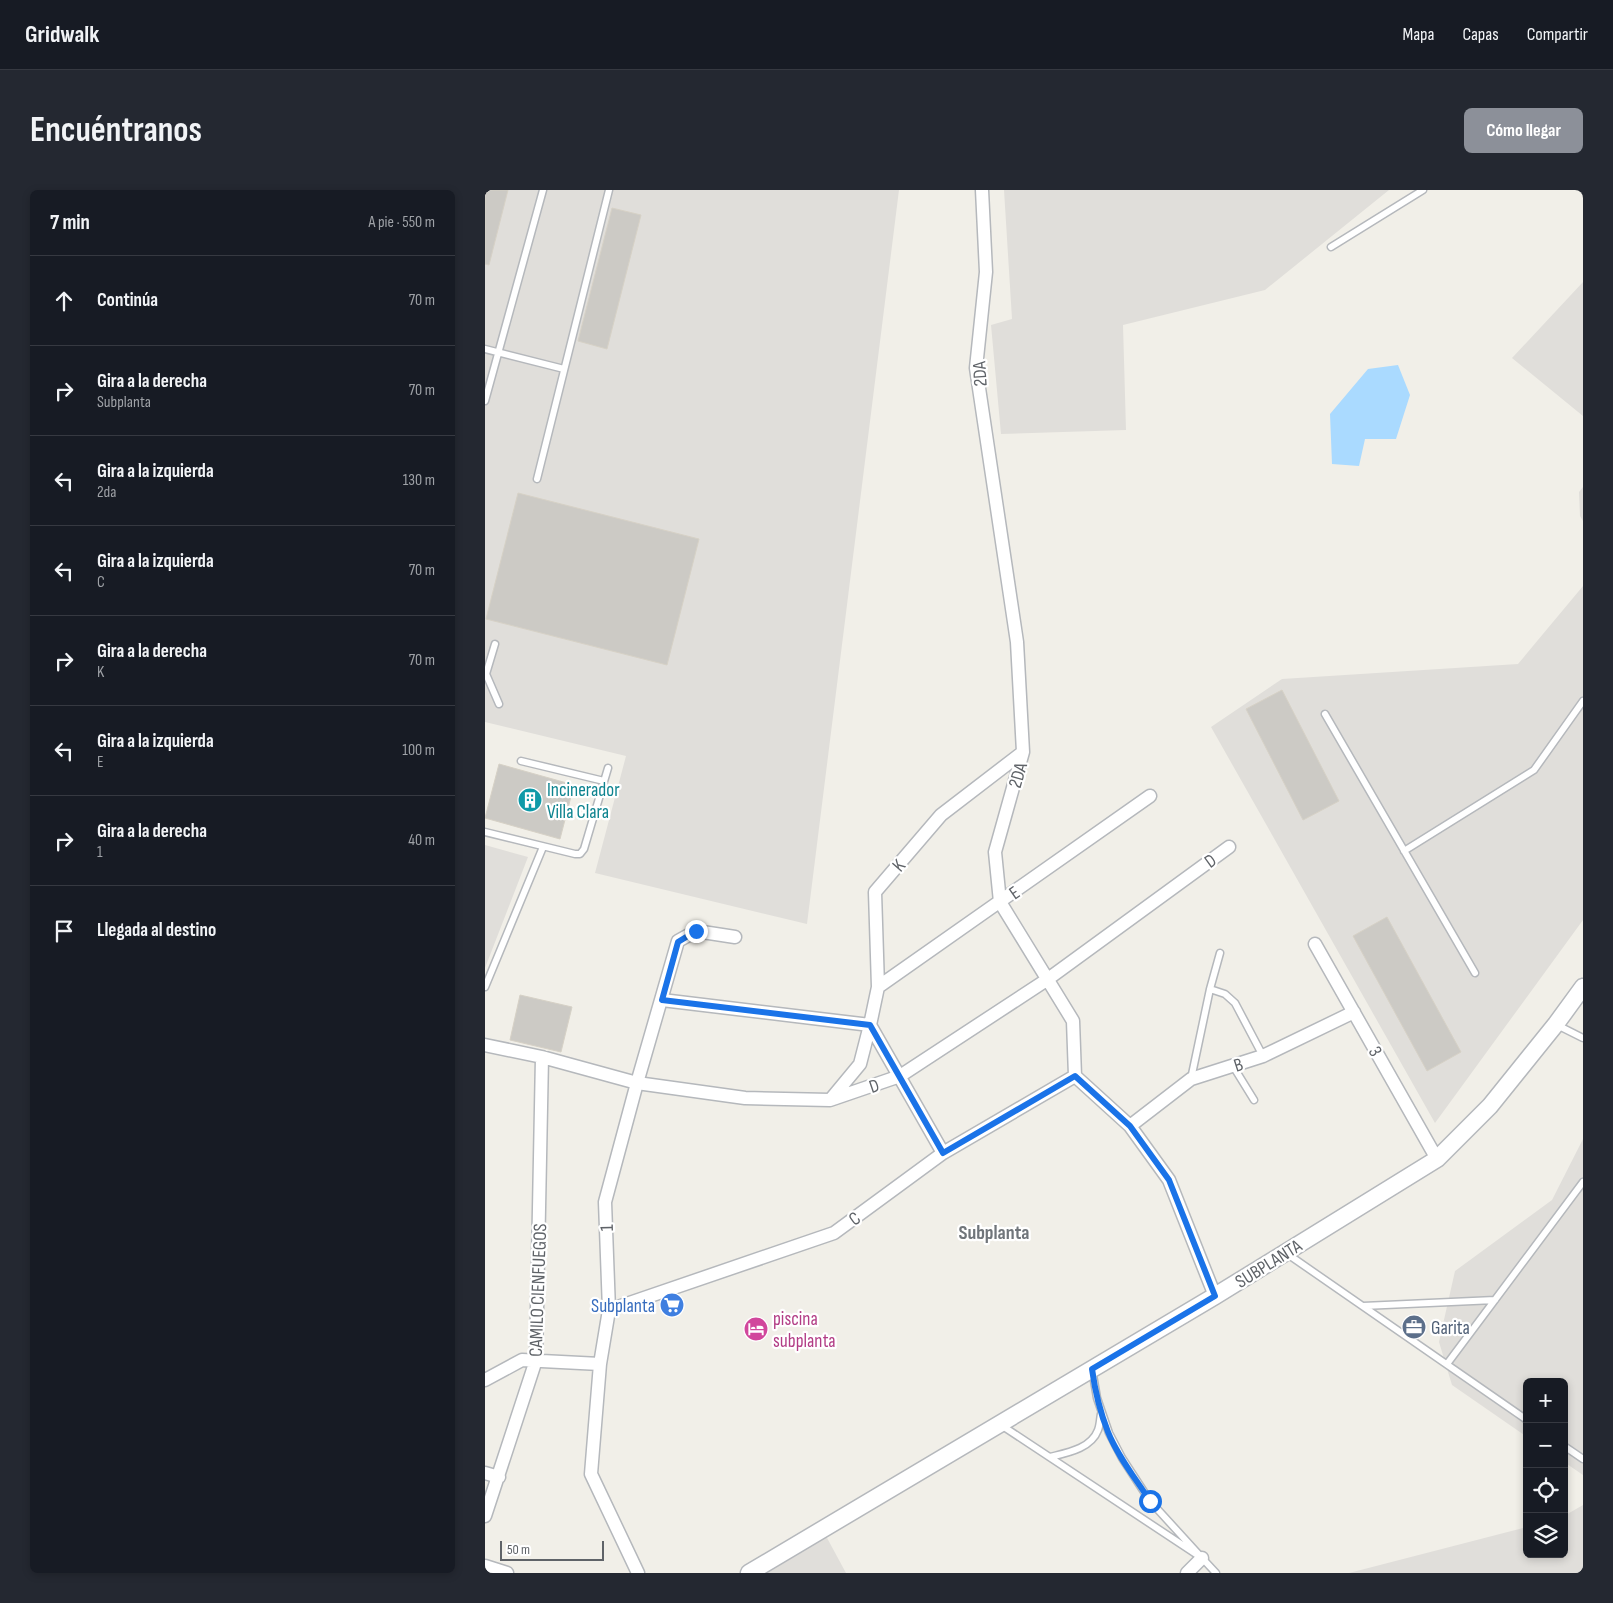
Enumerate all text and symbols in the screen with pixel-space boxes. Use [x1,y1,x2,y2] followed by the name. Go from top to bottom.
[25,20,99,49] text: Gridwalk
[1402,24,1434,45] text: Mapa
[1462,24,1499,45] text: Capas
[1527,24,1588,45] text: Compartir
[1464,108,1583,153] button: Cómo llegar
[30,109,202,152] text: Encuéntranos
[50,210,90,235] text: 7 min
[369,213,435,232] text: A pie · 550 m
[50,287,78,315] icon: ahead
[97,289,158,312] text: Continúa
[409,291,435,310] text: 70 m
[968,360,993,387] street label: 2DA
[97,370,207,393] text: Gira a la derecha
[50,377,78,405] icon: right
[409,381,435,400] text: 70 m
[97,393,151,412] text: Subplanta
[97,460,214,483] text: Gira a la izquierda
[50,467,78,495] icon: left
[403,471,435,490] text: 130 m
[97,483,116,502] text: 2da
[97,550,214,573] text: Gira a la izquierda
[50,557,78,585] icon: left
[409,561,435,580] text: 70 m
[97,573,105,592] text: C
[97,640,207,663] text: Gira a la derecha
[50,647,78,675] icon: right
[409,651,435,670] text: 70 m
[97,663,104,682] text: K
[97,730,214,753] text: Gira a la izquierda
[50,737,78,765] icon: left
[402,741,435,760] text: 100 m
[97,753,104,772] text: E
[1004,759,1033,791] street label: 2DA
[547,779,620,824] place label: Incinerador Villa Clara
[517,787,543,813] building icon: Incinerador Villa Clara
[97,820,207,843] text: Gira a la derecha
[50,827,78,855] icon: right
[408,831,435,850] text: 40 m
[97,843,103,862] text: 1
[1200,849,1221,873] street label: D
[888,855,911,877] street label: K
[1005,882,1025,905] street label: E
[50,917,78,945] icon: arrive
[97,919,216,942] text: Llegada al destino
[685,920,708,943] route end
[1363,1043,1387,1061] street label: 3
[1231,1053,1246,1078] street label: B
[866,1074,883,1099] street label: D
[844,1207,865,1231] street label: C
[958,1221,1030,1245] district label: Subplanta
[525,1223,552,1357] street label: CAMILO CIENFUEGOS
[596,1224,619,1232] street label: 1
[1231,1234,1307,1294] street label: SUBPLANTA
[659,1292,685,1318] supermarket icon: Subplanta
[591,1295,655,1318] place label: Subplanta
[773,1308,836,1353] place label: piscina subplanta
[1401,1314,1427,1340] office icon: Garita
[743,1316,769,1342] hotel icon: piscina subplanta
[1431,1317,1470,1340] place label: Garita
[1523,1378,1568,1558] map controls
[1523,1378,1568,1423] button: +
[1523,1423,1568,1468] button: −
[1523,1468,1568,1513] button: locate
[1139,1490,1162,1513] route start
[1523,1513,1568,1558] button: layers
[500,1538,604,1561] scale bar
[507,1541,530,1558] text: 50 m

